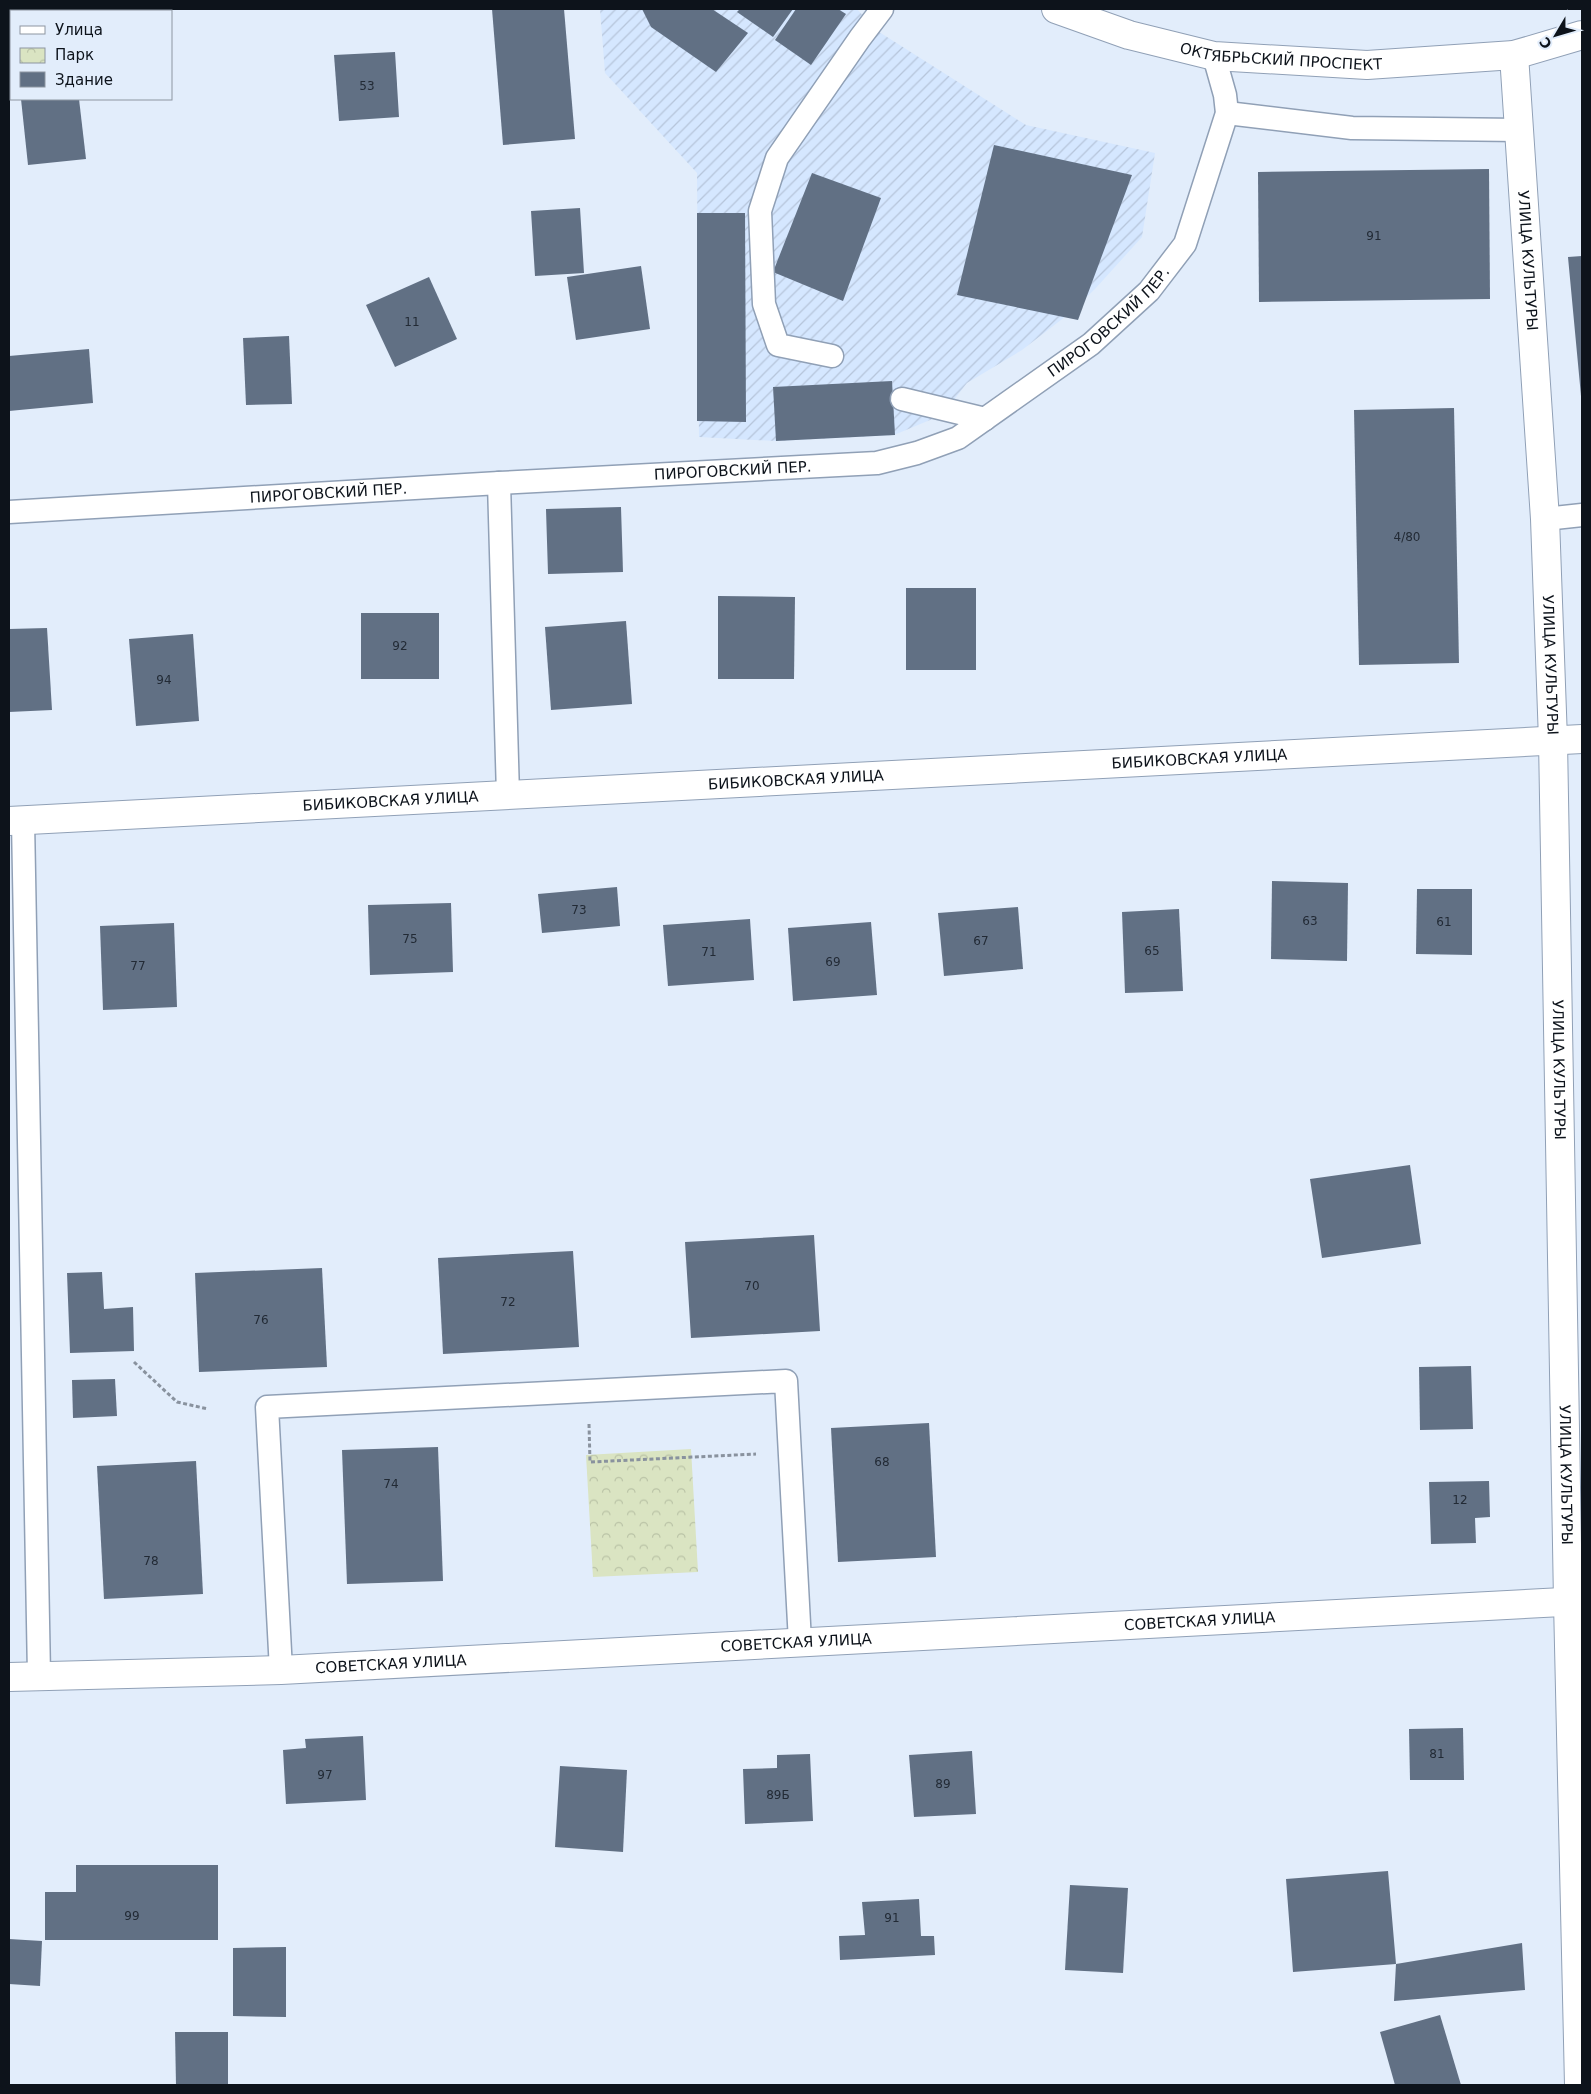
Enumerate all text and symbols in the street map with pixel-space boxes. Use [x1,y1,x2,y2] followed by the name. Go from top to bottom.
[10,10,172,100] legend
[1531,10,1581,60] north arrow
[55,21,103,39] text: Улица
[1536,34,1555,52] text: С
[1178,39,1384,74] street label: ОКТЯБРЬСКИЙ ПРОСПЕКТ
[55,46,94,64] text: Парк
[55,71,113,89] text: Здание
[359,79,375,93] house number: 53
[1514,190,1541,331] street label: УЛИЦА КУЛЬТУРЫ
[1366,229,1382,243] house number: 91
[1044,263,1173,381] street label: ПИРОГОВСКИЙ ПЕР.
[404,315,420,329] house number: 11
[654,457,812,484] street label: ПИРОГОВСКИЙ ПЕР.
[249,479,408,507] street label: ПИРОГОВСКИЙ ПЕР.
[1394,530,1420,544] house number: 4/80
[1539,594,1562,735] street label: УЛИЦА КУЛЬТУРЫ
[392,639,408,653] house number: 92
[156,673,172,687] house number: 94
[1111,745,1288,773] street label: БИБИКОВСКАЯ УЛИЦА
[708,766,885,794] street label: БИБИКОВСКАЯ УЛИЦА
[302,788,480,815] street label: БИБИКОВСКАЯ УЛИЦА
[571,903,587,917] house number: 73
[1302,914,1318,928] house number: 63
[1436,915,1452,929] house number: 61
[402,932,418,946] house number: 75
[973,934,989,948] house number: 67
[1144,944,1160,958] house number: 65
[701,945,717,959] house number: 71
[825,955,841,969] house number: 69
[130,959,146,973] house number: 77
[1549,999,1569,1140] street label: УЛИЦА КУЛЬТУРЫ
[744,1279,760,1293] house number: 70
[500,1295,516,1309] house number: 72
[253,1313,269,1327] house number: 76
[1556,1404,1576,1545] street label: УЛИЦА КУЛЬТУРЫ
[874,1455,890,1469] house number: 68
[383,1477,399,1491] house number: 74
[1452,1493,1468,1507] house number: 12
[143,1554,159,1568] house number: 78
[1124,1608,1276,1634] street label: СОВЕТСКАЯ УЛИЦА
[720,1630,873,1656] street label: СОВЕТСКАЯ УЛИЦА
[315,1651,468,1677] street label: СОВЕТСКАЯ УЛИЦА
[1429,1747,1445,1761] house number: 81
[317,1768,333,1782] house number: 97
[935,1777,951,1791] house number: 89
[766,1788,790,1802] house number: 89Б
[124,1909,140,1923] house number: 99
[884,1911,900,1925] house number: 91

